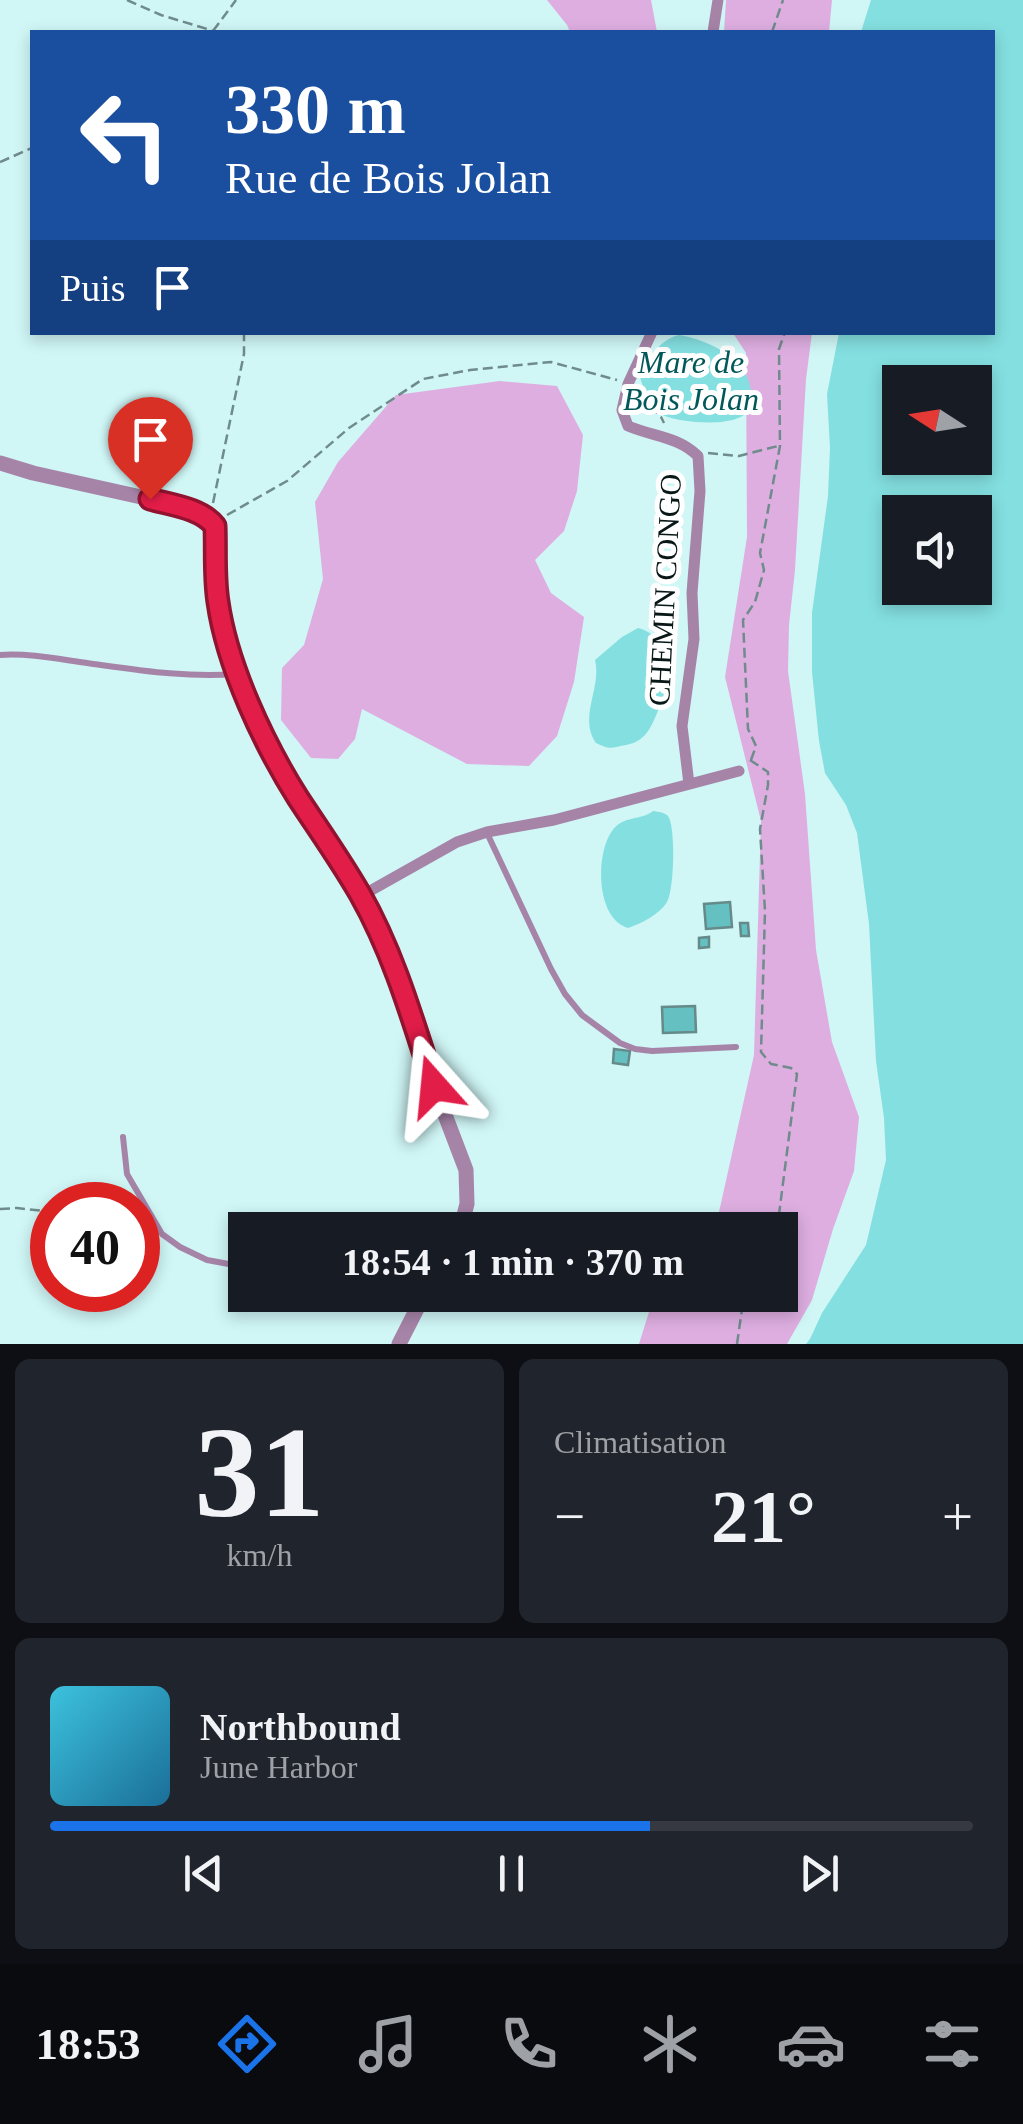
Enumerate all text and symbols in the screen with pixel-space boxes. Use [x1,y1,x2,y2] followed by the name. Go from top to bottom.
[60,70,190,200] icon: left
[225,71,406,148] text: 330 m
[225,153,551,203] text: Rue de Bois Jolan
[145,260,200,315] icon: arrive
[60,267,125,309] text: Puis
[623,344,759,417] water label: Mare de Bois Jolan
[882,365,992,475] north arrow
[882,365,992,605] map controls
[108,397,193,500] pin
[123,412,178,467] icon: arrive
[642,473,687,707] street label: CHEMIN CONGO
[882,495,992,605] button: sound
[382,1034,486,1138] position arrow
[30,1182,160,1312] speed limit sign: 40
[342,1241,684,1283] text: 18:54 · 1 min · 370 m
[195,1400,325,1544] text: 31
[554,1424,726,1460] text: Climatisation
[711,1475,816,1558] text: 21°
[554,1486,585,1547] text: −
[942,1486,973,1547] text: +
[227,1537,292,1573] text: km/h
[200,1706,401,1748] text: Northbound
[200,1749,357,1785] text: June Harbor
[176,1846,231,1901] icon: previous
[484,1846,539,1901] icon: pause
[792,1846,847,1901] icon: next
[212,2009,282,2079] icon: directions
[353,2009,423,2079] icon: music
[494,2009,564,2079] icon: phone
[635,2009,705,2079] icon: climate
[776,2009,846,2079] icon: car
[917,2009,987,2079] icon: filters
[36,2019,141,2069] text: 18:53

